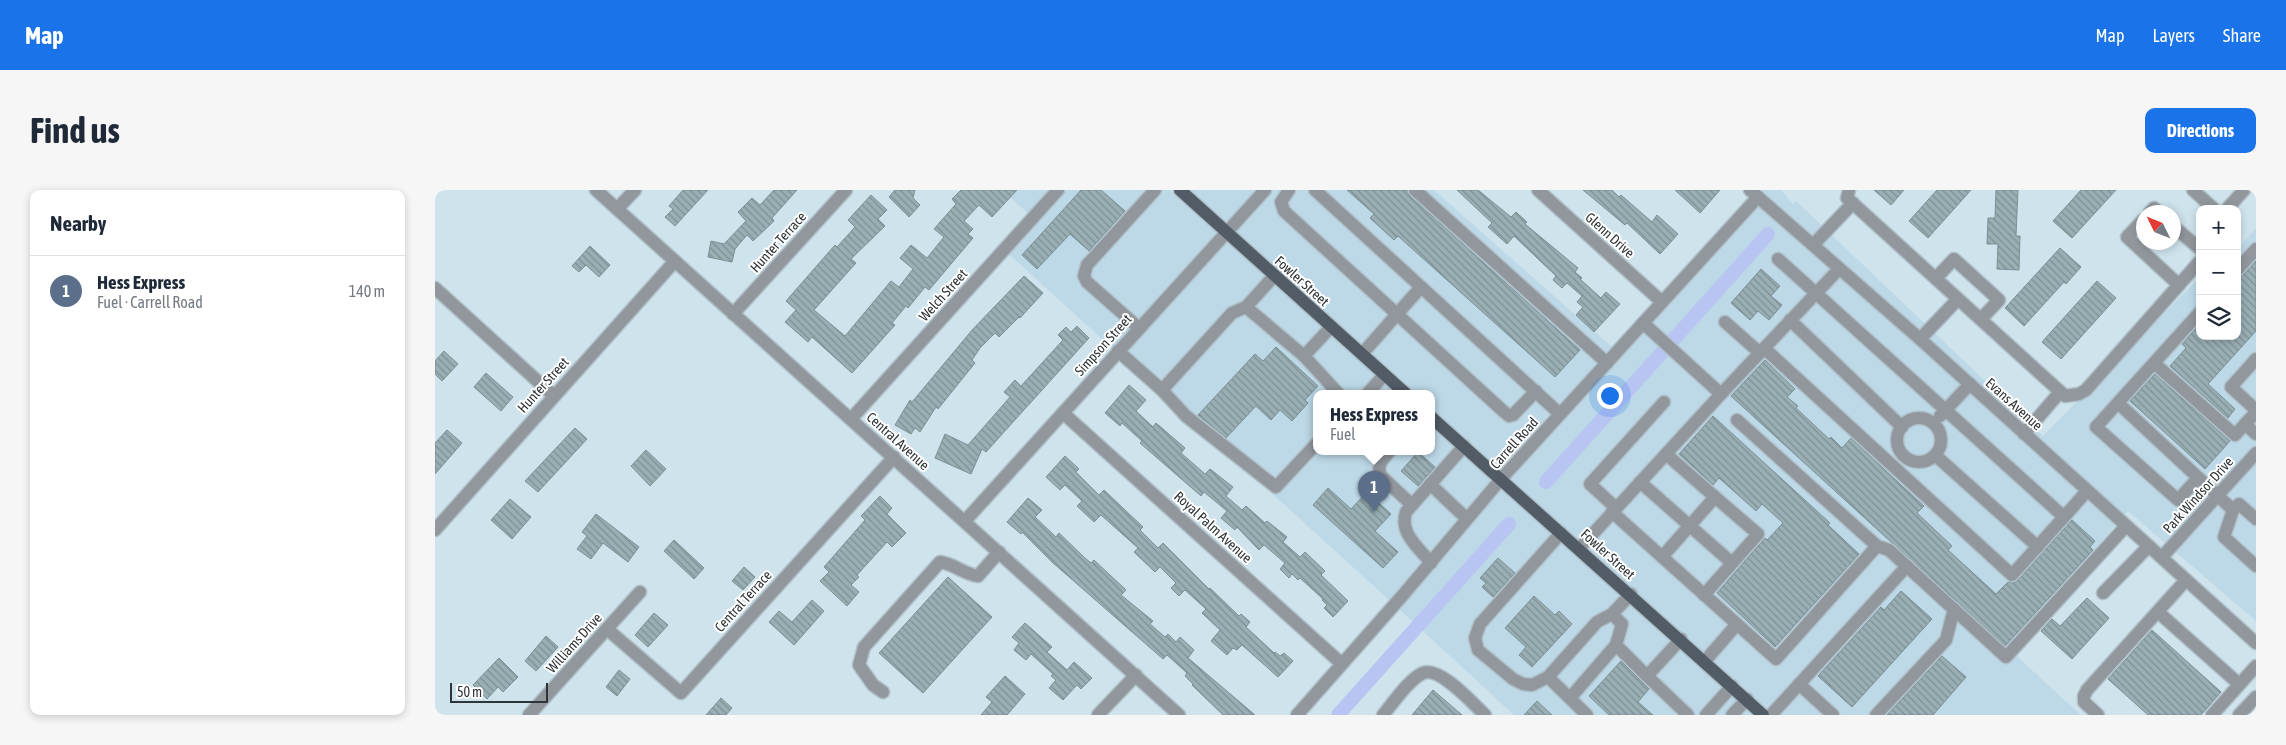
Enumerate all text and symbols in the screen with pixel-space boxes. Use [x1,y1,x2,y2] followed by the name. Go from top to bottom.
[25,22,64,49] text: Map
[2095,25,2124,46] text: Map
[2152,25,2195,46] text: Layers
[2223,25,2261,46] text: Share
[2145,108,2256,153] button: Directions
[30,110,120,150] text: Find us
[2136,205,2181,250] north arrow
[2196,205,2241,340] map controls
[2196,205,2241,250] button: +
[747,209,809,275] street label: Hunter Terrace
[1582,209,1638,261] street label: Glenn Drive
[50,211,106,235] text: Nearby
[2196,250,2241,295] button: −
[1272,253,1332,309] street label: Fowler Street
[916,266,970,324] street label: Welch Street
[97,271,185,293] text: Hess Express
[62,282,70,300] text: 1
[349,282,385,300] text: 140 m
[97,293,203,311] text: Fuel · Carrell Road
[2196,295,2241,340] button: layers
[1071,311,1135,379] street label: Simpson Street
[514,354,572,416] street label: Hunter Street
[1982,374,2046,434] street label: Evans Avenue
[1597,383,1623,409] your location
[1313,390,1435,455] popup
[1330,403,1418,425] text: Hess Express
[864,409,932,473] street label: Central Avenue
[1487,414,1541,472] street label: Carrell Road
[1330,425,1355,443] text: Fuel
[2160,454,2236,536] street label: Park Windsor Drive
[1358,471,1390,512] pin: 1
[1171,488,1255,566] street label: Royal Palm Avenue
[1578,526,1638,582] street label: Fowler Street
[711,567,775,635] street label: Central Terrace
[543,610,605,676] street label: Williams Drive
[450,680,547,703] scale bar
[457,684,482,700] text: 50 m

